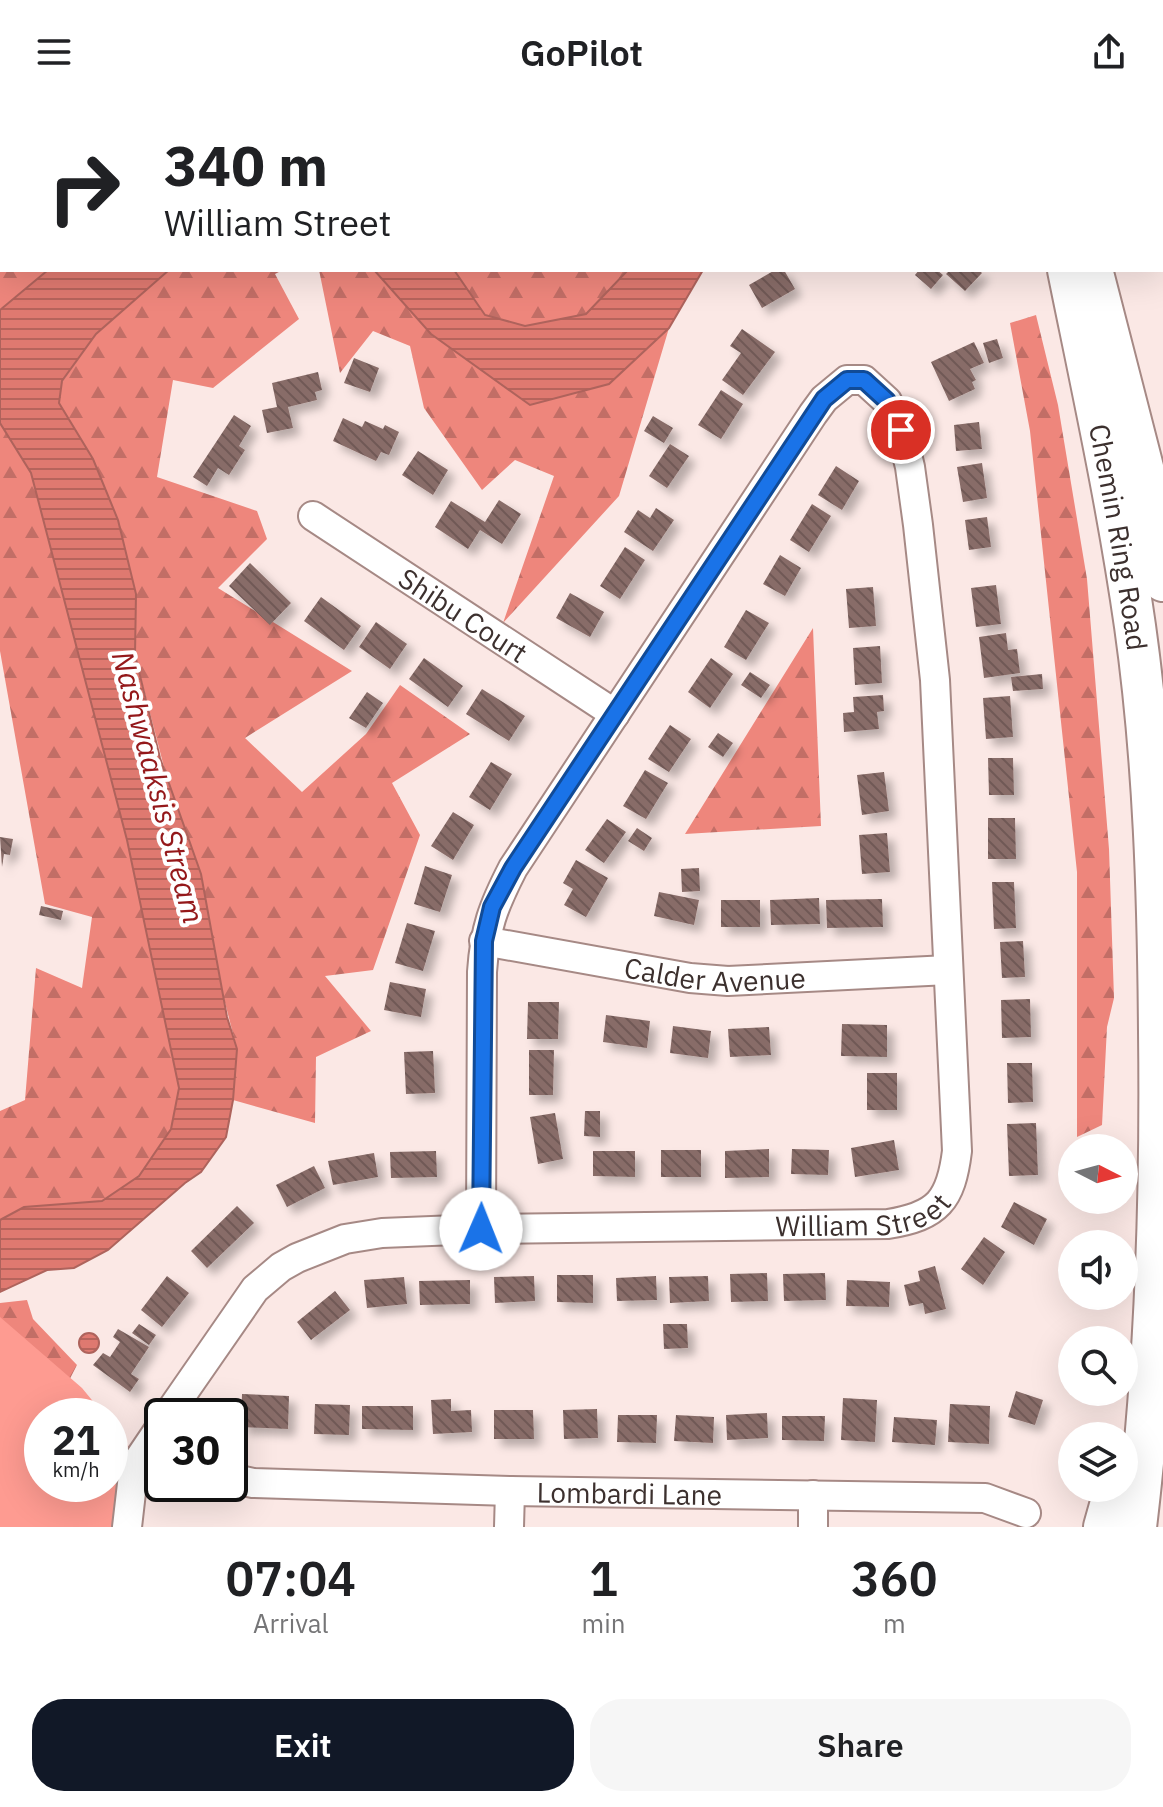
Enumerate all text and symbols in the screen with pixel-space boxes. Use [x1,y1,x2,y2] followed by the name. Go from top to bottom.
[520,29,643,76] text: GoPilot
[32,30,76,74] icon: menu
[1087,30,1131,74] icon: share
[164,129,328,201] text: 340 m
[32,136,136,240] icon: right
[164,199,391,246] text: William Street
[867,396,935,464] pin
[879,408,923,452] icon: arrive
[1081,421,1157,653] street label: Chemin Ring Road
[392,559,535,671] street label: Shibu Court
[104,647,214,927] water label: Nashwaaksis Stream
[621,948,806,1000] street label: Calder Avenue
[1058,1134,1138,1214] north arrow
[1058,1134,1138,1502] map controls
[775,1185,959,1244] street label: William Street
[439,1187,523,1271] position arrow
[1058,1230,1138,1310] button: sound
[1058,1326,1138,1406] button: search
[144,1398,248,1502] speed limit sign: 30
[52,1414,100,1466] text: 21
[1058,1422,1138,1502] button: layers
[52,1456,100,1483] text: km/h
[536,1473,722,1513] street label: Lombardi Lane
[226,1547,356,1609] text: 07:04
[589,1547,618,1609] text: 1
[851,1547,937,1609] text: 360
[253,1606,329,1640] text: Arrival
[582,1606,626,1640] text: min
[883,1606,906,1640] text: m
[32,1699,574,1791] button: Exit
[590,1699,1131,1791] button: Share

